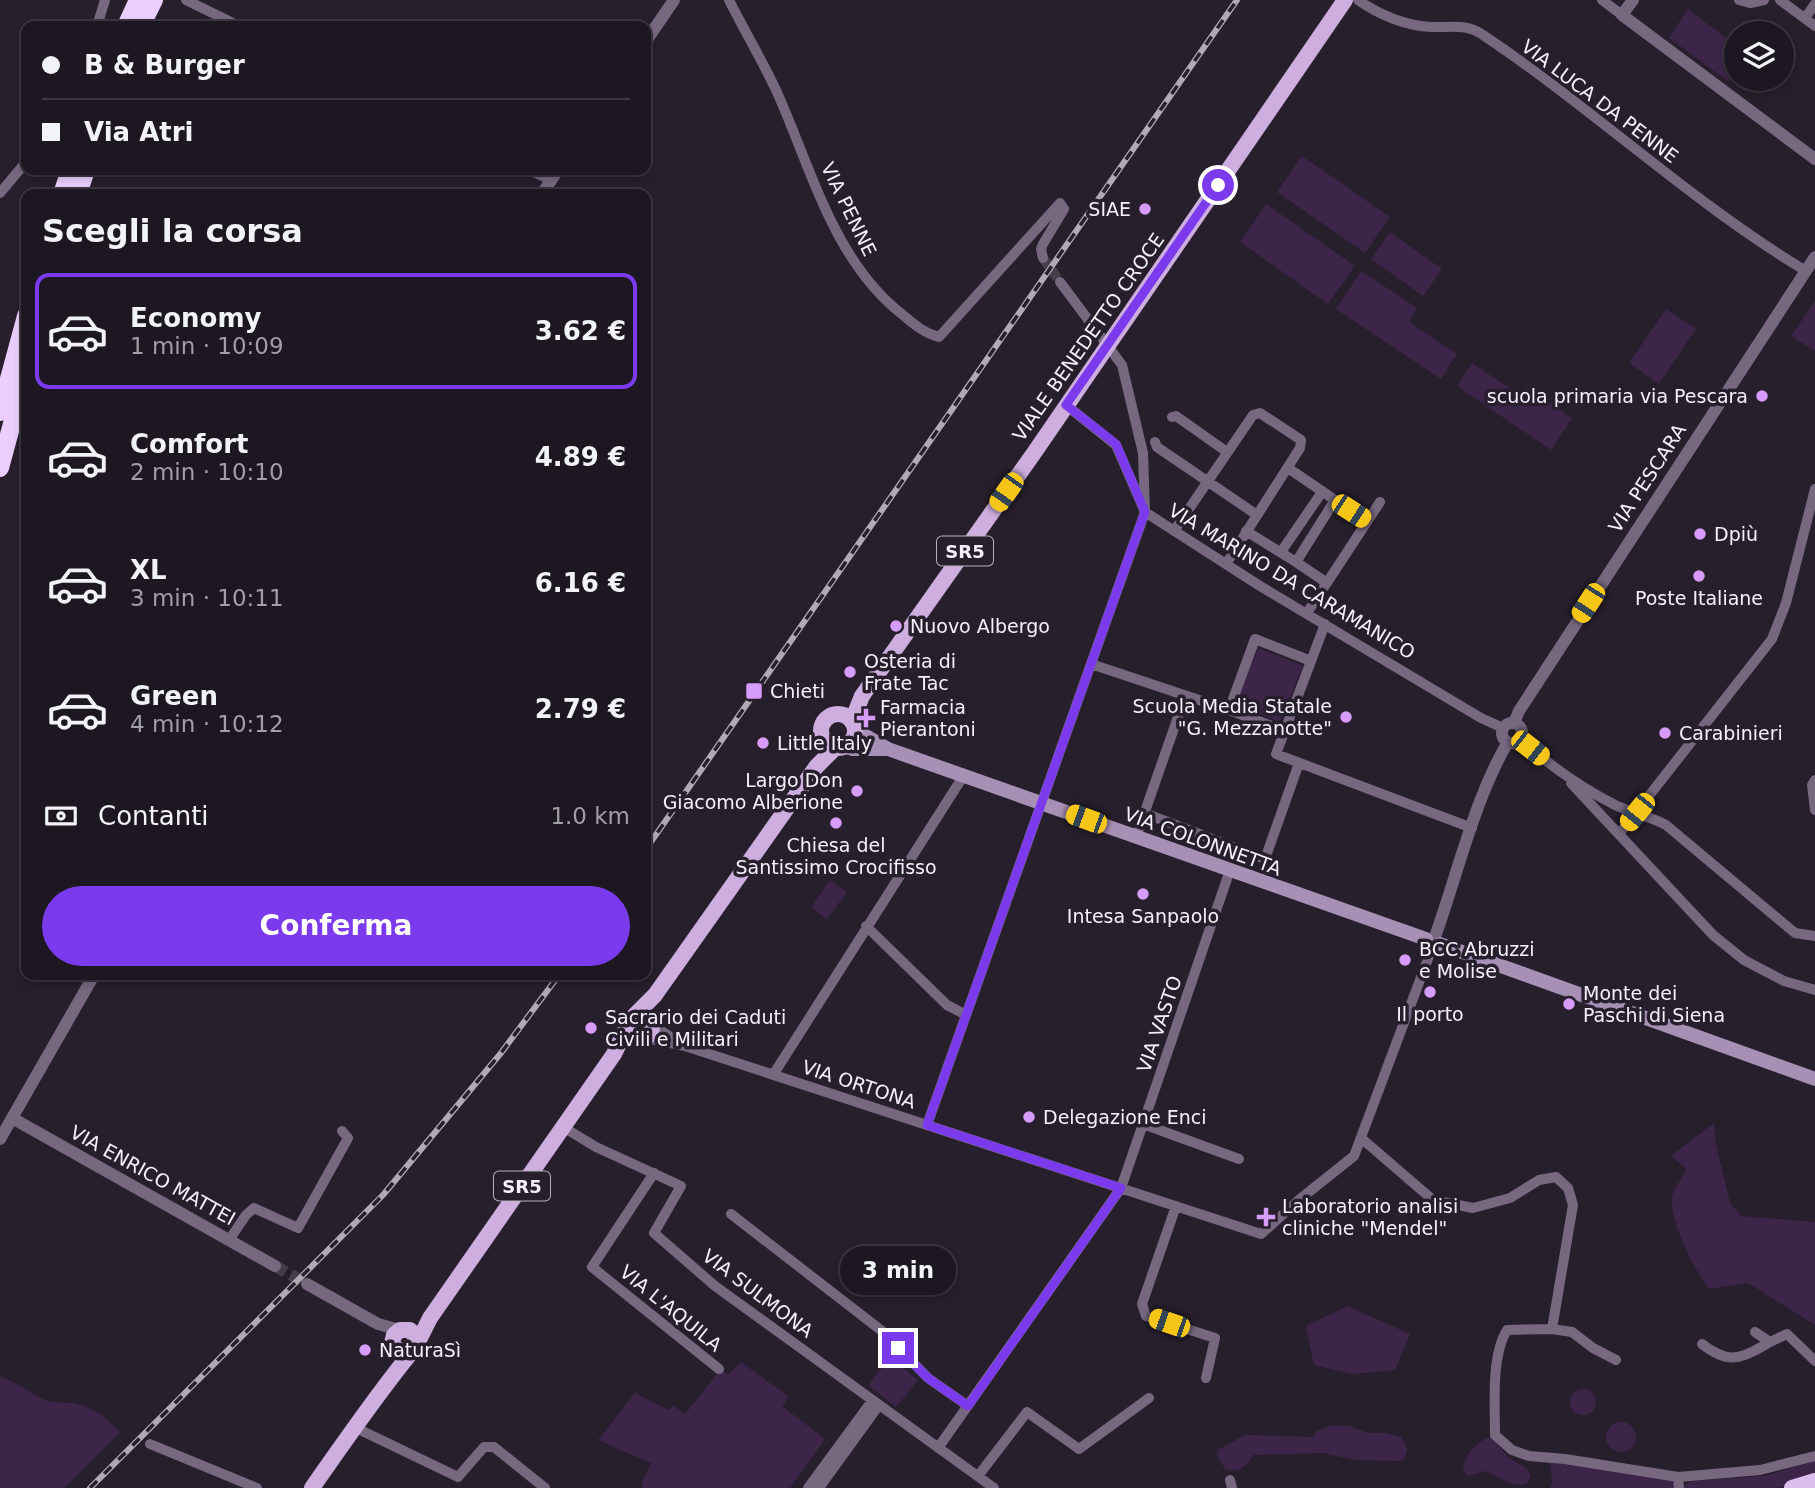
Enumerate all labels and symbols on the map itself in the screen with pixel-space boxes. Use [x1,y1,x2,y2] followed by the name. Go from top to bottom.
[1517,35,1683,167] street label: VIA LUCA DA PENNE
[817,159,881,259] street label: VIA PENNE
[1202,169,1234,201] route start
[1088,198,1131,220] place label: SIAE
[1137,201,1153,217] marker: SIAE
[1008,229,1168,445] street label: VIALE BENEDETTO CROCE
[1487,385,1748,407] place label: scuola primaria via Pescara
[1754,388,1770,404] marker: scuola primaria via Pescara
[1604,420,1690,536] street label: VIA PESCARA
[986,469,1027,515] car
[1328,491,1375,531] car
[1165,499,1419,663] street label: VIA MARINO DA CARAMANICO
[1714,523,1758,545] place label: Dpiù
[1692,526,1708,542] marker: Dpiù
[937,536,993,566] road number: SR5
[1691,568,1707,584] marker: Poste Italiane
[1568,580,1609,626] car
[1635,587,1763,609] place label: Poste Italiane
[910,615,1050,637] place label: Nuovo Albergo
[888,618,904,634] marker: Nuovo Albergo
[864,650,956,694] place label: Osteria di Frate Tac
[842,664,858,680] marker: Osteria di Frate Tac
[770,680,825,702] place label: Chieti
[744,681,764,701] marker: Chieti
[1133,695,1332,739] place label: Scuola Media Statale "G. Mezzanotte"
[880,696,976,740] place label: Farmacia Pierantoni
[1338,709,1354,725] marker: Scuola Media Statale "G. Mezzanotte"
[858,710,874,726] marker: Farmacia Pierantoni
[1679,722,1783,744] place label: Carabinieri
[1657,725,1673,741] marker: Carabinieri
[1507,727,1554,769] car
[777,732,872,754] place label: Little Italy
[755,735,771,751] marker: Little Italy
[663,769,843,813] place label: Largo Don Giacomo Alberione
[849,783,865,799] marker: Largo Don Giacomo Alberione
[1616,789,1659,835] car
[1063,802,1110,836] car
[1121,802,1285,880] street label: VIA COLONNETTA
[828,815,844,831] marker: Chiesa del Santissimo Crocifisso
[735,834,937,878] place label: Chiesa del Santissimo Crocifisso
[1135,886,1151,902] marker: Intesa Sanpaolo
[1067,905,1219,927] place label: Intesa Sanpaolo
[1419,938,1534,982] place label: BCC Abruzzi e Molise
[1397,952,1413,968] marker: BCC Abruzzi e Molise
[1132,973,1186,1075] street label: VIA VASTO
[1583,982,1725,1026] place label: Monte dei Paschi di Siena
[1422,984,1438,1000] marker: Il porto
[1561,996,1577,1012] marker: Monte dei Paschi di Siena
[1396,1003,1464,1025] place label: Il porto
[605,1006,786,1050] place label: Sacrario dei Caduti Civili e Militari
[583,1020,599,1036] marker: Sacrario dei Caduti Civili e Militari
[799,1055,919,1113] street label: VIA ORTONA
[1043,1106,1206,1128] place label: Delegazione Enci
[1021,1109,1037,1125] marker: Delegazione Enci
[67,1120,239,1230] street label: VIA ENRICO MATTEI
[494,1171,550,1200] road number: SR5
[1282,1195,1458,1239] place label: Laboratorio analisi cliniche "Mendel"
[1256,1207,1276,1227] marker: Laboratorio analisi cliniche "Mendel"
[698,1244,818,1342] street label: VIA SULMONA
[840,1246,956,1296] callout: 3 min
[616,1260,726,1356] street label: VIA L'AQUILA
[1146,1306,1193,1340] car
[882,1332,914,1364] route end
[379,1339,461,1361] place label: NaturaSì
[357,1342,373,1358] marker: NaturaSì

